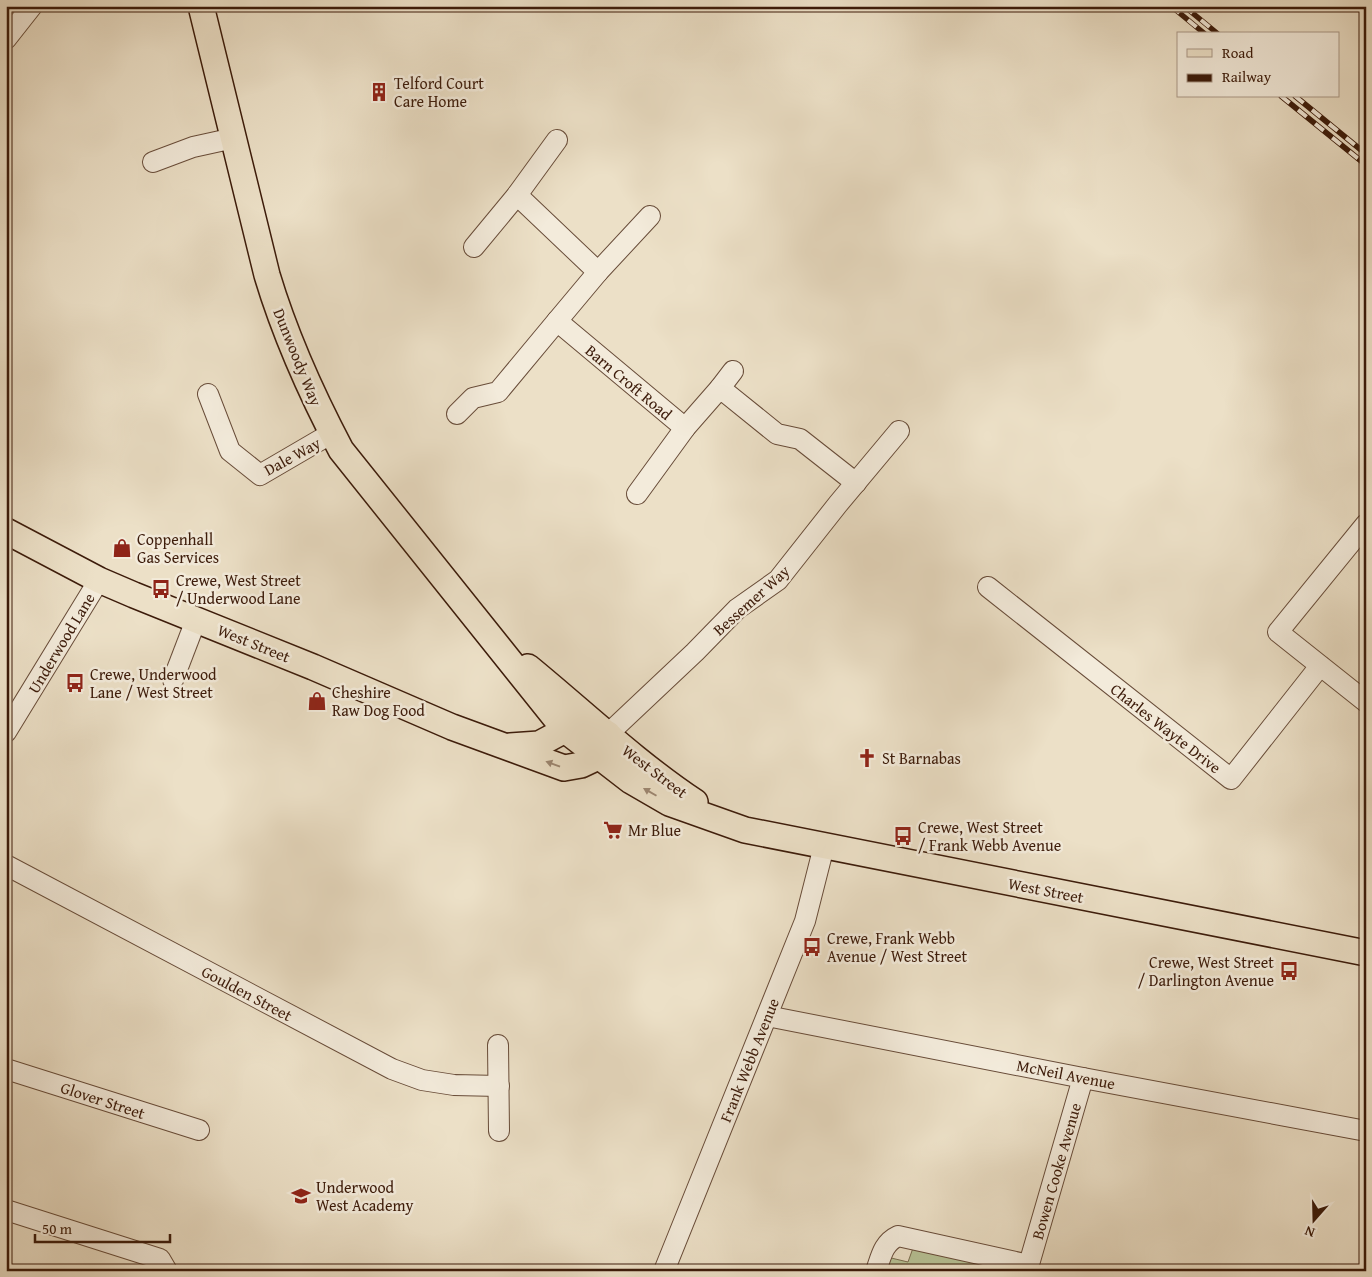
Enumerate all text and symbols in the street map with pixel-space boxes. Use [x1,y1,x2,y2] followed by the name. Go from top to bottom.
[1177,32,1340,98] legend
[1222,42,1253,63] text: Road
[1222,66,1272,87] text: Railway
[394,71,484,113] place label: Telford Court Care Home
[368,81,390,103] building icon: Telford Court Care Home
[268,305,328,409] street label: Dunwoody Way
[580,339,678,426] street label: Barn Croft Road
[259,431,325,481] street label: Dale Way
[137,527,219,569] place label: Coppenhall Gas Services
[111,537,133,559] shop icon: Coppenhall Gas Services
[707,559,795,641] street label: Bessemer Way
[176,568,301,610] place label: Crewe, West Street / Underwood Lane
[150,578,172,600] bus stop icon: Crewe, West Street / Underwood Lane
[21,588,101,698] street label: Underwood Lane
[214,618,294,669] street label: West Street
[90,662,217,704] place label: Crewe, Underwood Lane / West Street
[64,672,86,694] bus stop icon: Crewe, Underwood Lane / West Street
[1106,677,1226,779] street label: Charles Wayte Drive
[332,680,425,722] place label: Cheshire Raw Dog Food
[306,690,328,712] shop icon: Cheshire Raw Dog Food
[617,738,693,804] street label: West Street
[882,746,961,770] place label: St Barnabas
[856,747,878,769] church icon: St Barnabas
[545,760,560,767] one-way arrow
[642,788,657,796] one-way arrow
[918,815,1061,857] place label: Crewe, West Street / Frank Webb Avenue
[628,818,681,842] place label: Mr Blue
[602,819,624,841] supermarket icon: Mr Blue
[892,825,914,847] bus stop icon: Crewe, West Street / Frank Webb Avenue
[1006,871,1086,909] street label: West Street
[827,926,968,968] place label: Crewe, Frank Webb Avenue / West Street
[801,936,823,958] bus stop icon: Crewe, Frank Webb Avenue / West Street
[1138,950,1274,992] place label: Crewe, West Street / Darlington Avenue
[197,959,297,1027] street label: Goulden Street
[1278,960,1300,982] bus stop icon: Crewe, West Street / Darlington Avenue
[713,994,785,1126] street label: Frank Webb Avenue
[1015,1053,1117,1095] street label: McNeil Avenue
[58,1075,149,1125] street label: Glover Street
[1025,1100,1087,1242] street label: Bowen Cooke Avenue
[316,1175,413,1217] place label: Underwood West Academy
[290,1185,312,1207] school or university icon: Underwood West Academy
[1290,1194,1340,1244] north arrow
[35,1212,170,1244] scale bar
[42,1218,73,1239] text: 50 m
[1301,1221,1317,1243] text: N

